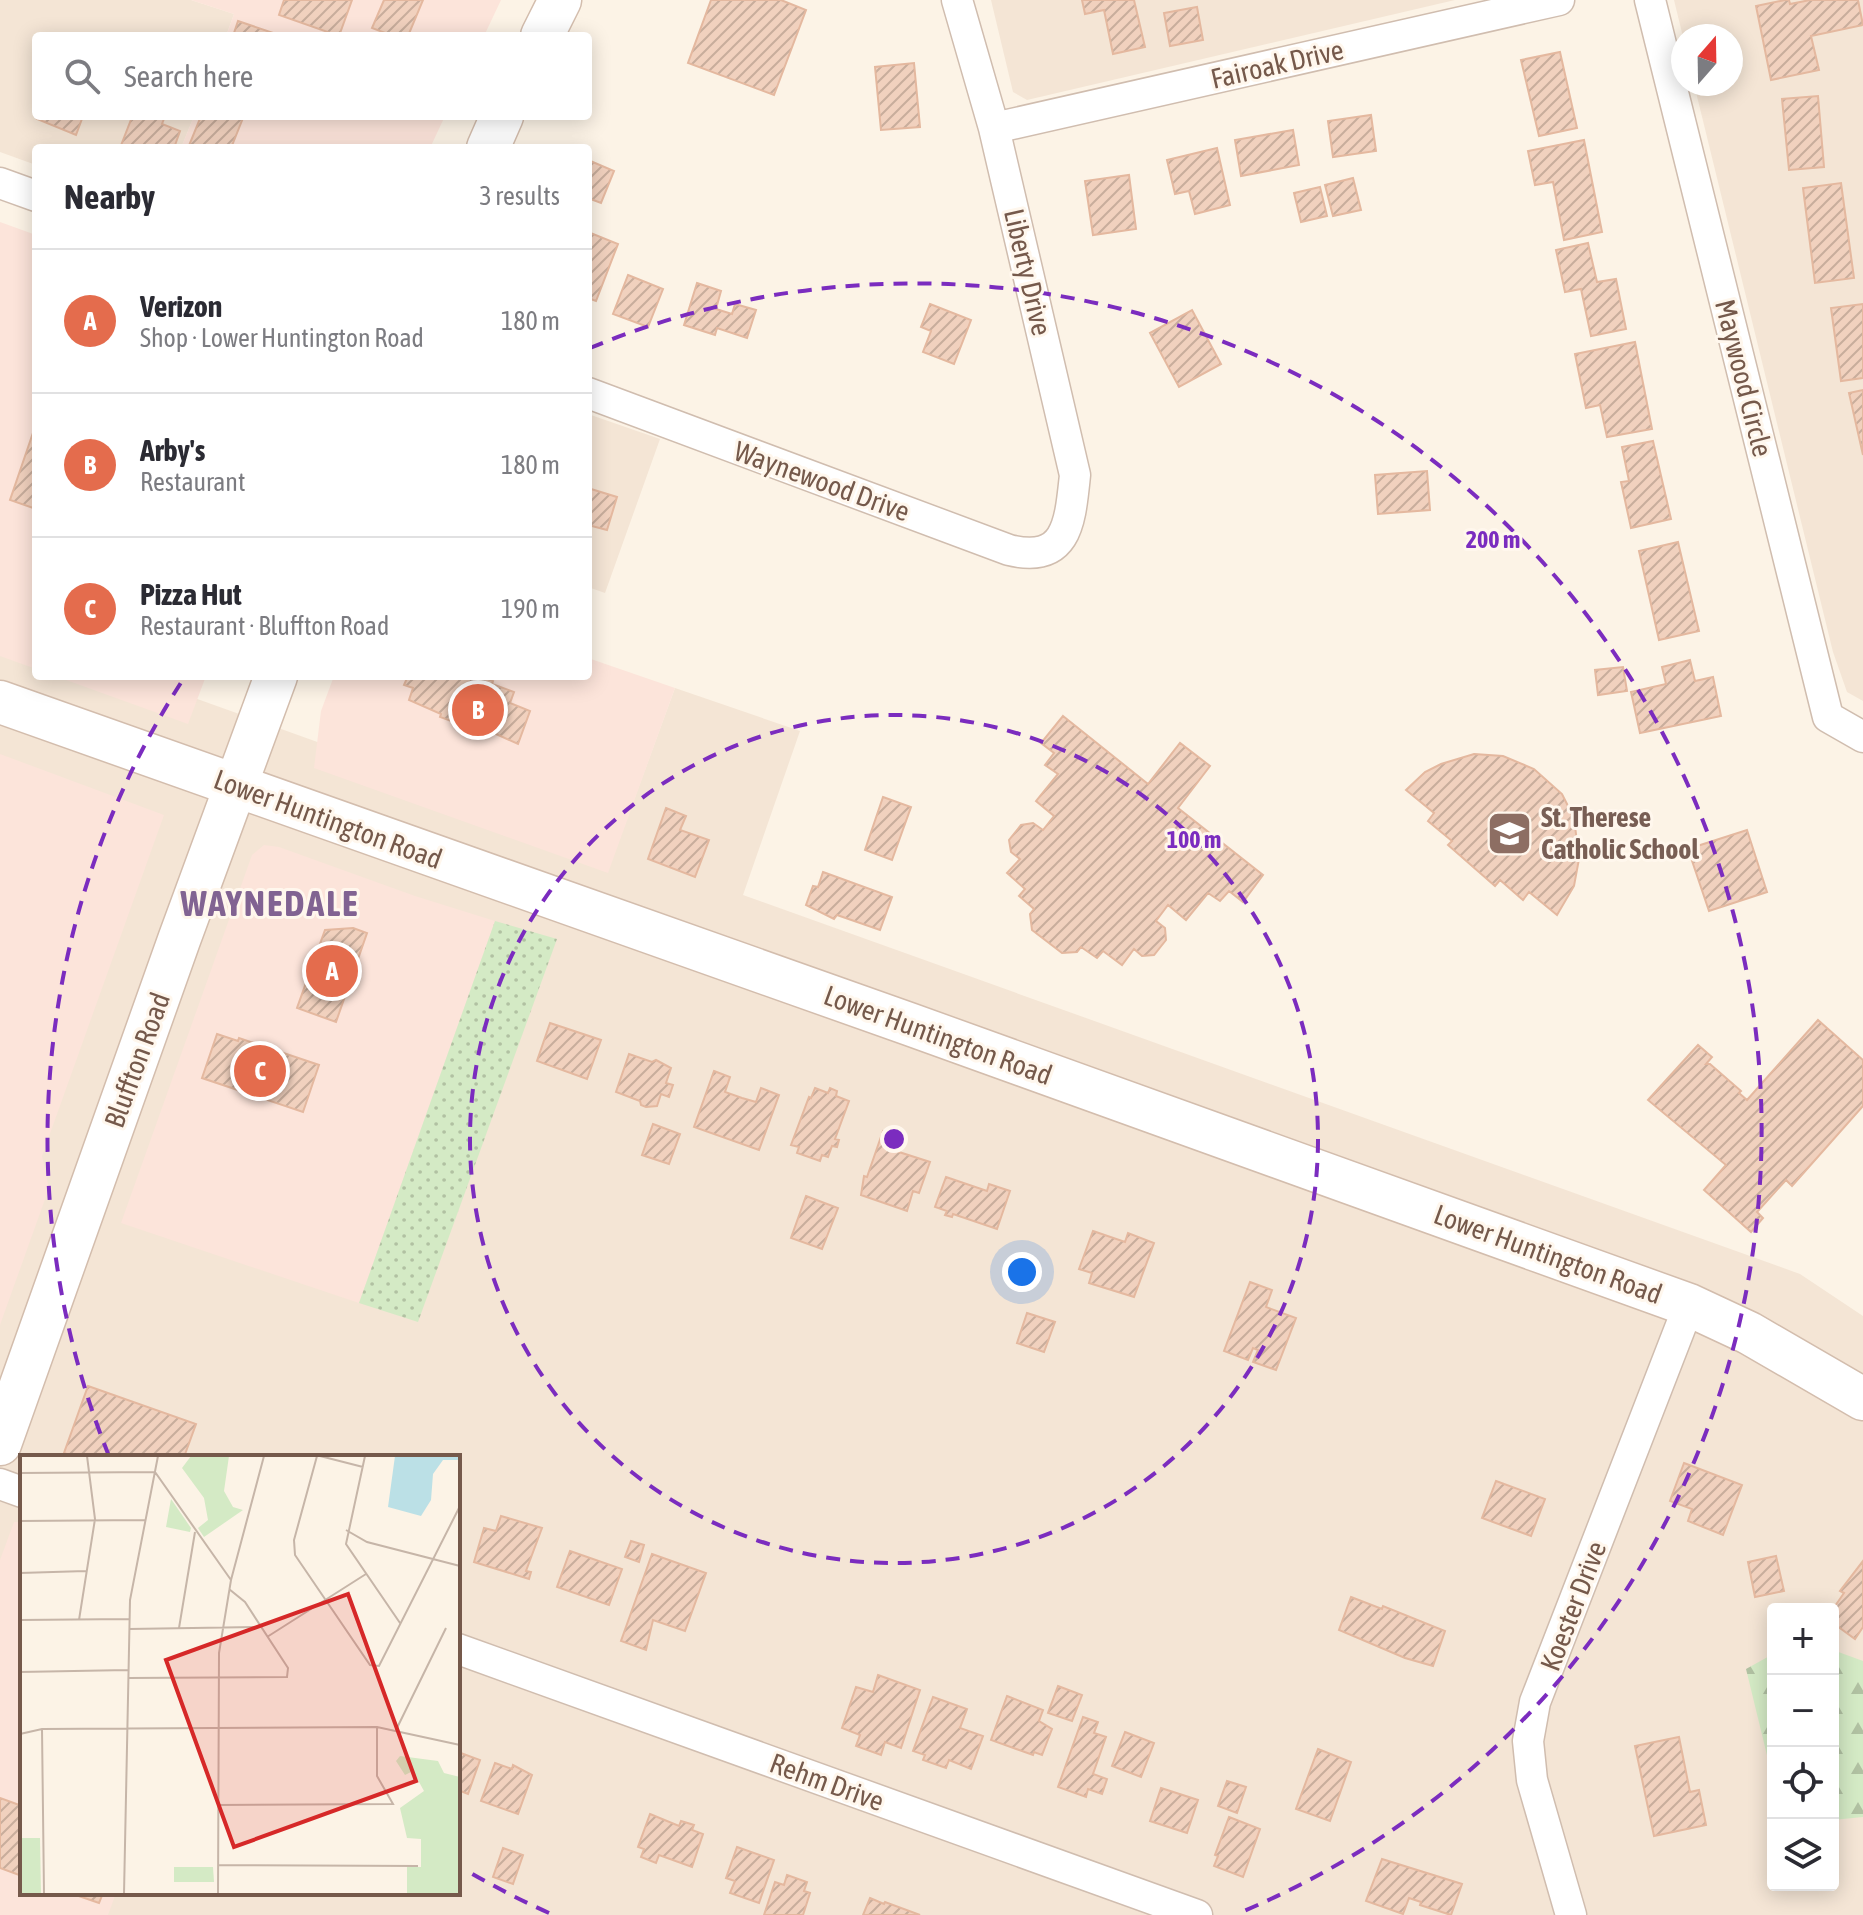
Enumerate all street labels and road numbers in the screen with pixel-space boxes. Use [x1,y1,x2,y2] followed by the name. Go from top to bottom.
[1208,33,1346,95] street label: Fairoak Drive
[998,206,1058,338] street label: Liberty Drive
[1709,296,1779,460] street label: Maywood Circle
[730,434,914,528] street label: Waynewood Drive
[210,763,446,875] street label: Lower Huntington Road
[820,979,1056,1091] street label: Lower Huntington Road
[98,988,176,1132] street label: Bluffton Road
[1430,1198,1666,1310] street label: Lower Huntington Road
[1534,1537,1612,1675] street label: Koester Drive
[766,1747,888,1817] street label: Rehm Drive

